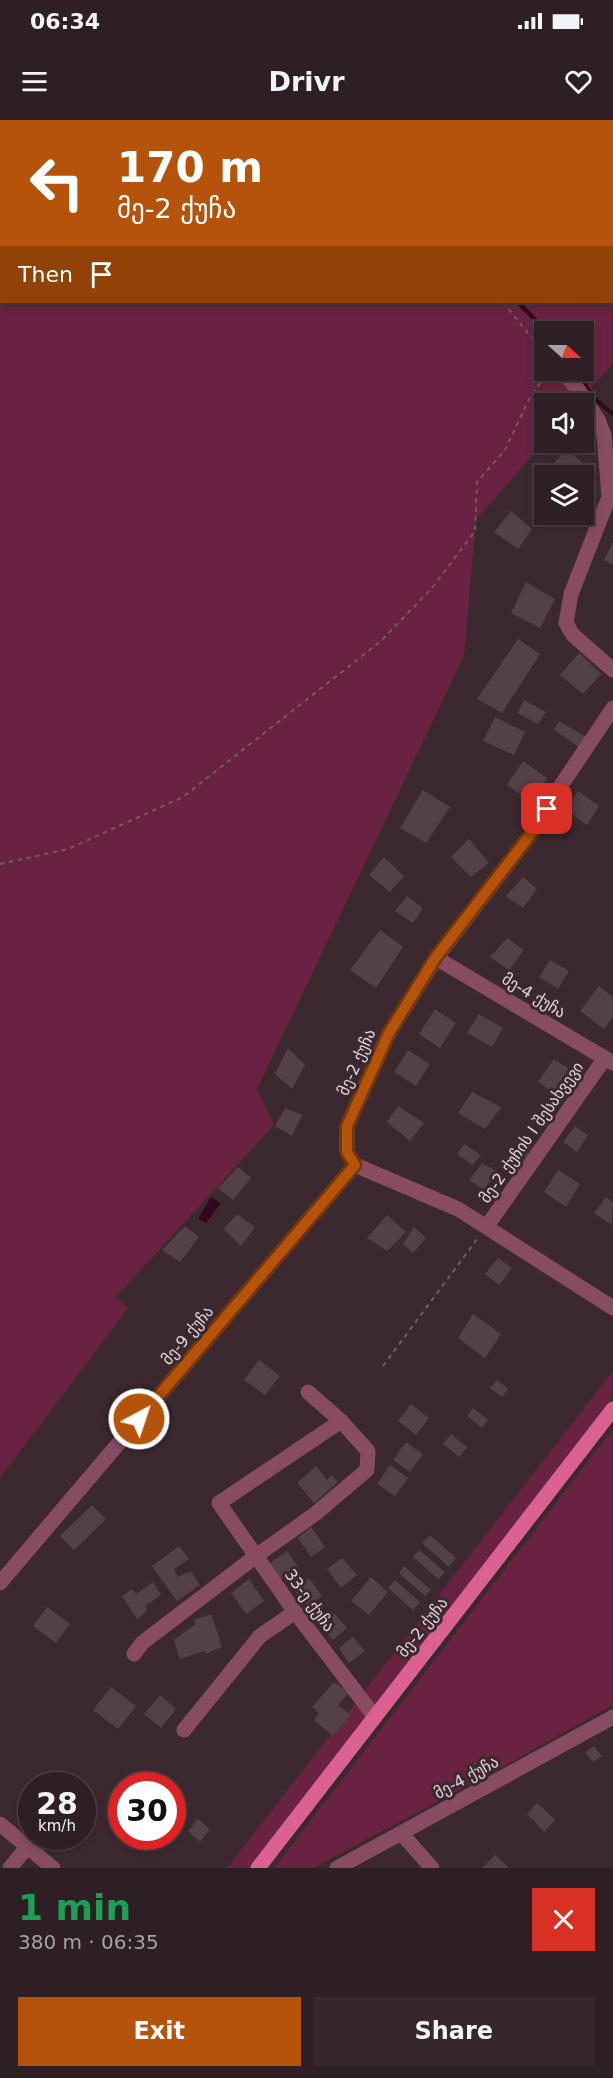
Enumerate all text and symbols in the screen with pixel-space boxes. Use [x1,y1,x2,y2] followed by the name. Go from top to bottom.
[30,9,100,34] text: 06:34
[18,65,51,98] icon: menu
[562,65,595,98] icon: heart
[269,66,344,97] text: Drivr
[117,143,263,192] text: 170 m
[18,144,96,222] icon: left
[117,193,236,224] text: მე-2 ქუჩა
[85,258,118,291] icon: arrive
[18,262,73,287] text: Then
[534,321,594,381] north arrow
[534,321,594,525] map controls
[534,393,594,453] button: sound
[534,465,594,525] button: layers
[521,783,572,834] pin
[530,792,563,825] icon: arrive
[499,969,569,1022] street label: მე-4 ქუჩა
[333,1026,379,1098] street label: მე-2 ქუჩა
[475,1058,587,1207] street label: მე-2 ქუჩის I შესახვევი
[157,1302,217,1368] street label: მე-9 ქუჩა
[107,1387,171,1451] position arrow
[281,1565,339,1635] street label: 33-ე ქუჩა
[393,1594,452,1661] street label: მე-2 ქუჩა
[431,1752,502,1803] street label: მე-4 ქუჩა
[108,1772,186,1850] speed limit sign: 30
[36,1786,78,1821] text: 28
[38,1817,76,1835] text: km/h
[18,1887,131,1928] text: 1 min
[532,1888,595,1951] button: close
[18,1930,159,1954] text: 380 m · 06:35
[18,1997,301,2066] button: Exit
[313,1997,595,2066] button: Share

